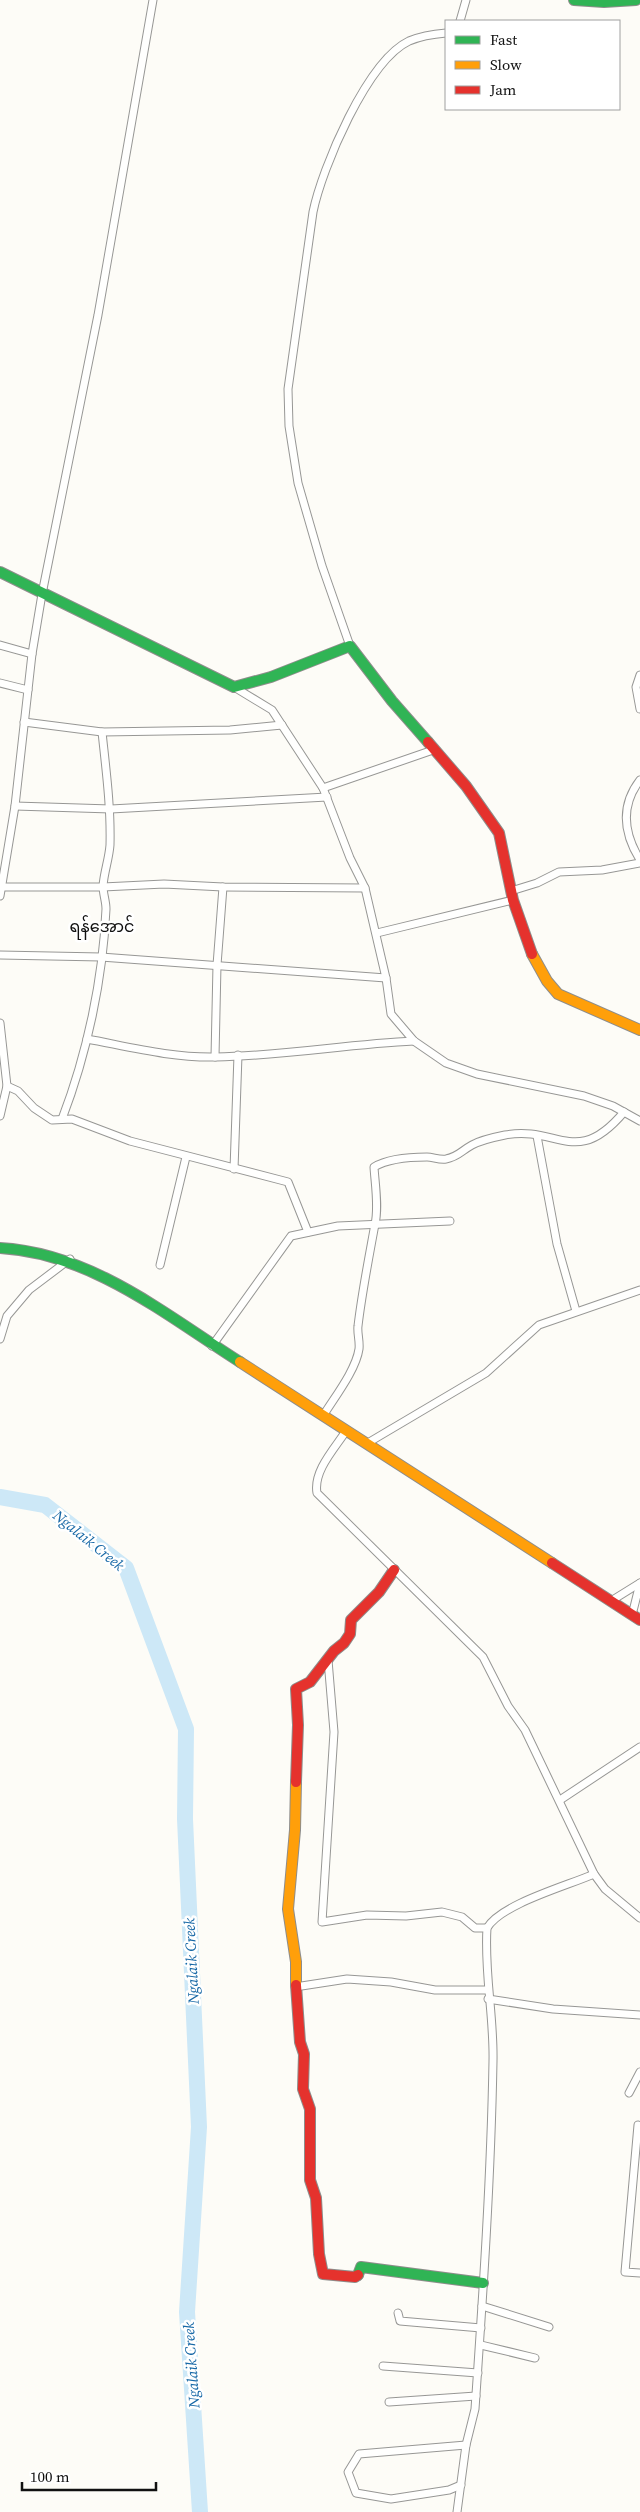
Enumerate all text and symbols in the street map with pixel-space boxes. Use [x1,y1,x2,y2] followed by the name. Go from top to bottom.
[445,20,620,110] legend
[490,29,517,50] text: Fast
[490,54,522,75] text: Slow
[489,79,517,100] text: Jam
[70,915,134,940] district label: ရန်အောင်
[48,1504,130,1576] water label: Ngalaik Creek
[178,1916,204,2006] water label: Ngalaik Creek
[177,2320,205,2410] water label: Ngalaik Creek
[22,2460,156,2492] scale bar
[30,2466,70,2487] text: 100 m

